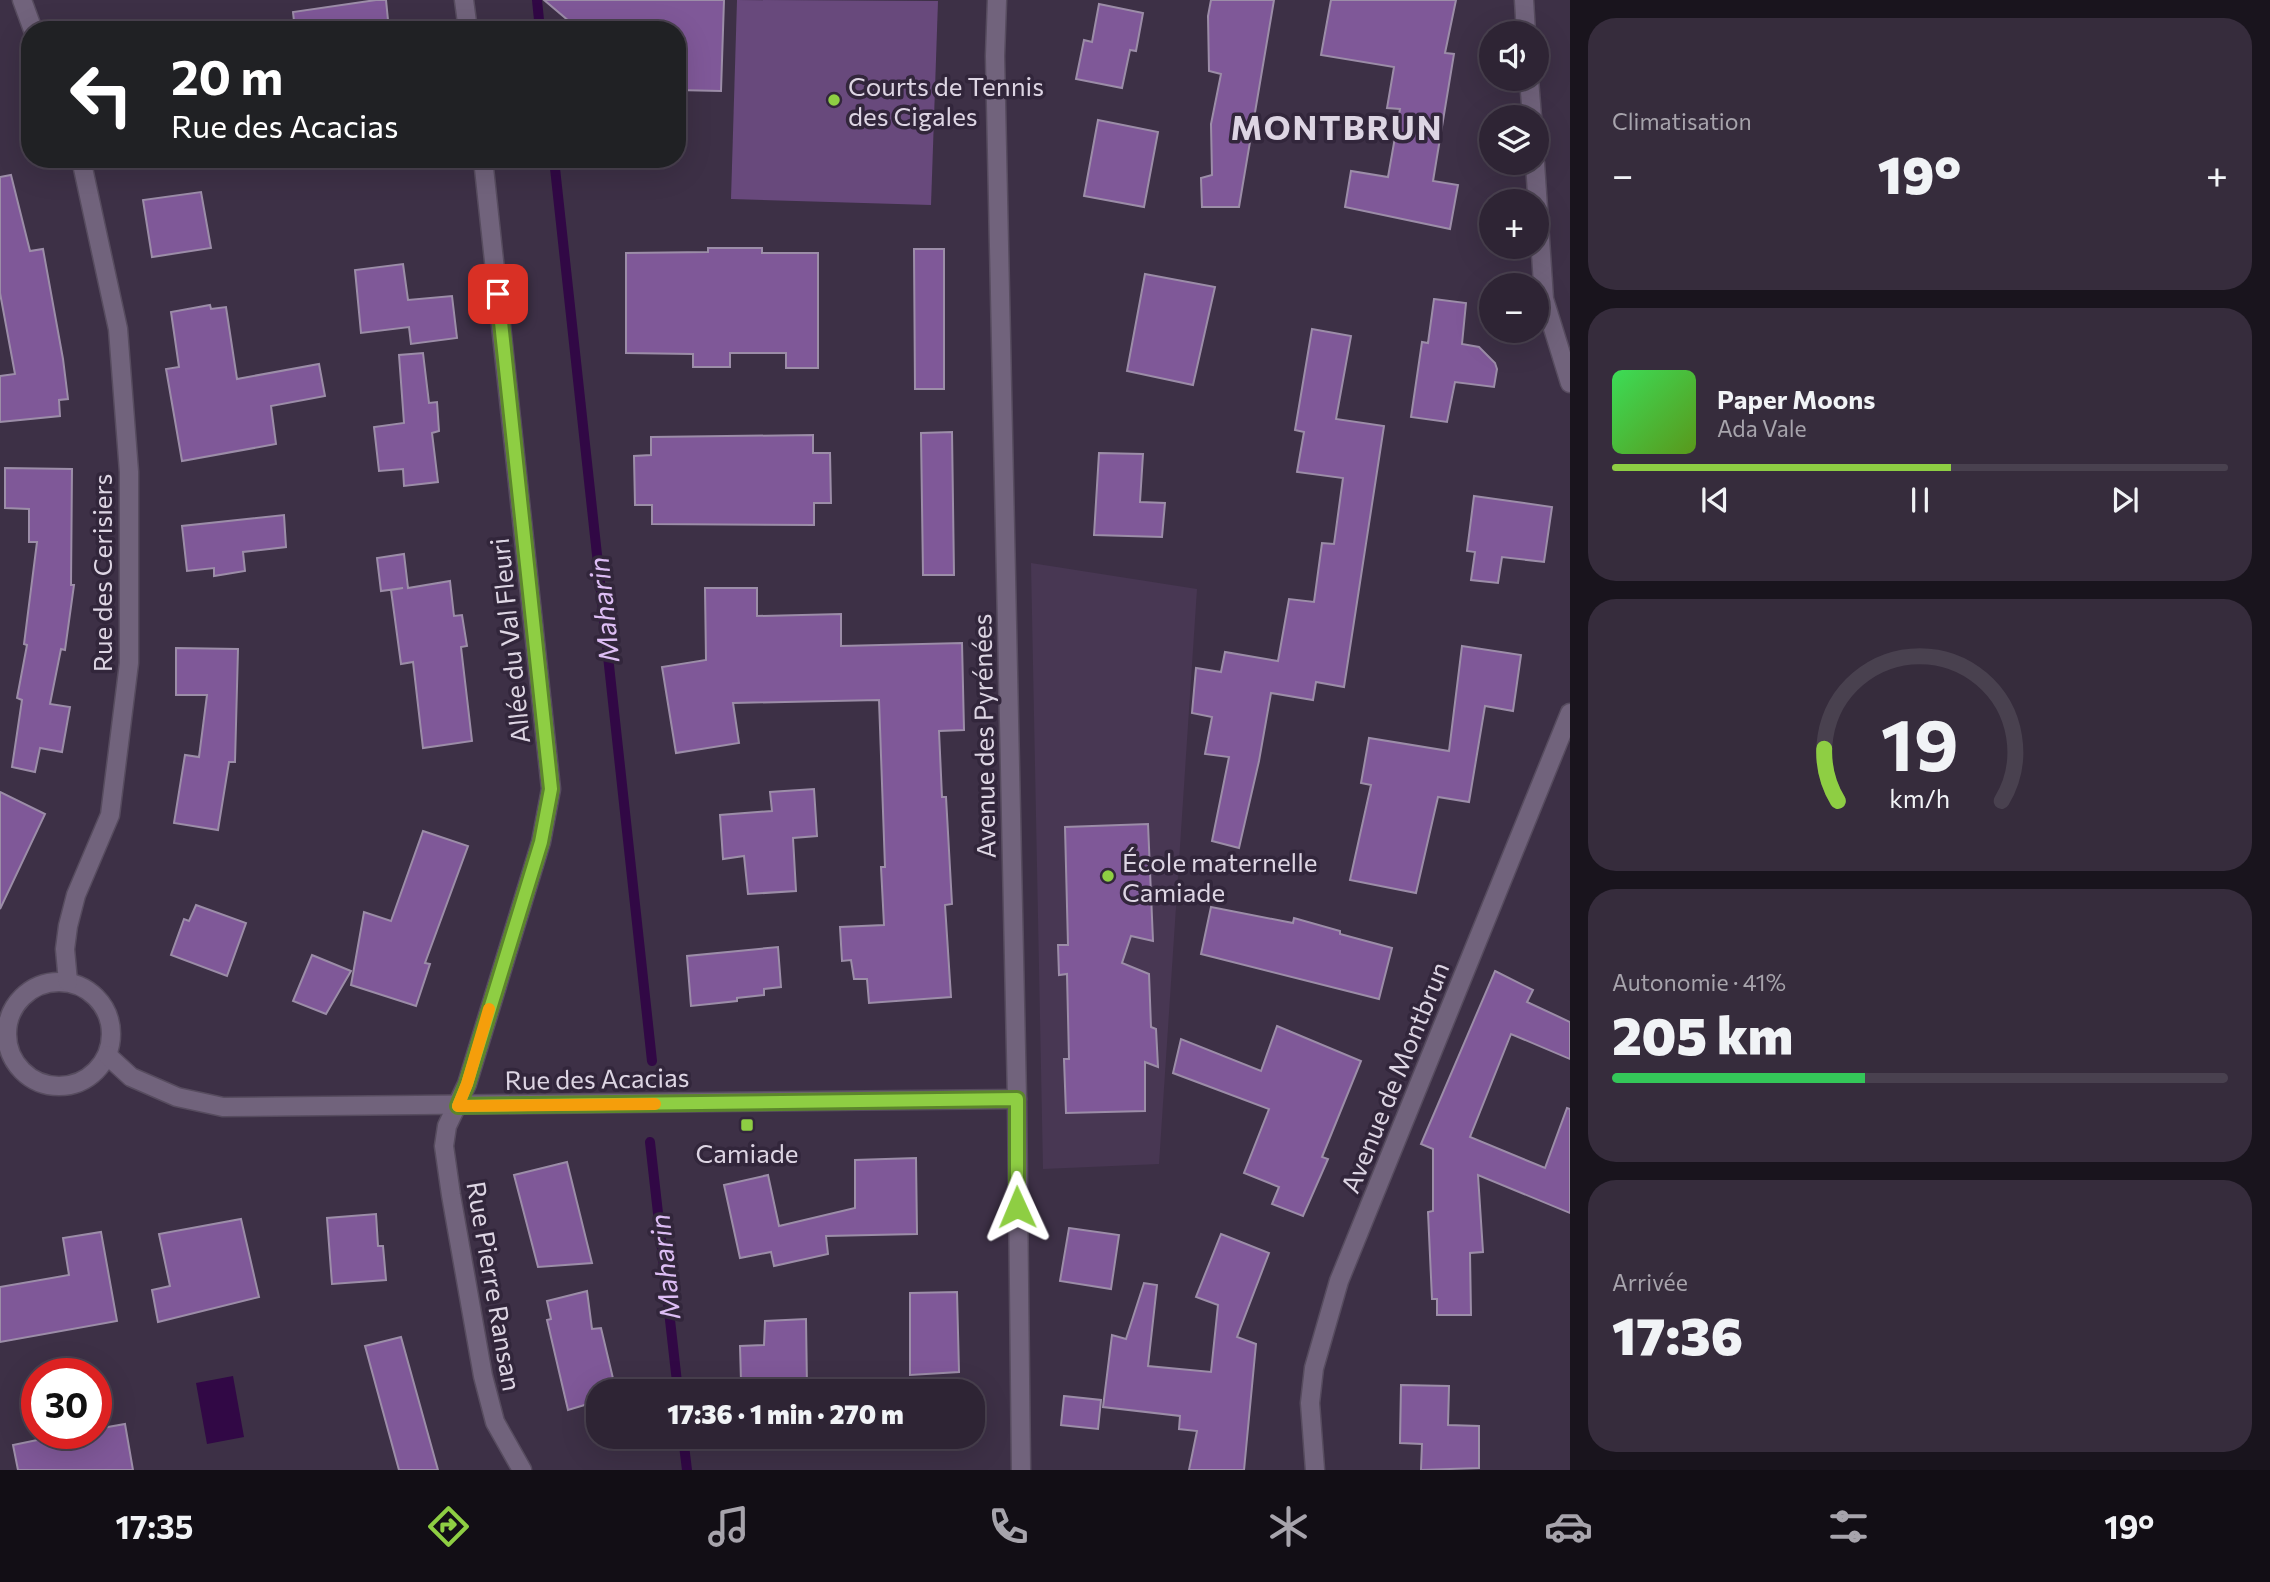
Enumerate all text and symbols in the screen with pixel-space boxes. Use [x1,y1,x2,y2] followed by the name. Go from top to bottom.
[1479,21,1549,343] map controls
[1479,21,1549,91] button: sound
[171,45,283,105] text: 20 m
[56,49,147,140] icon: left
[848,70,1044,131] place label: Courts de Tennis des Cigales
[826,92,842,108] marker: Courts de Tennis des Cigales
[171,105,398,145] text: Rue des Acacias
[1479,105,1549,175] button: layers
[1231,106,1443,147] district label: MONTBRUN
[1612,107,1752,135] text: Climatisation
[1878,141,1961,205] text: 19°
[1612,150,1634,197] text: −
[2206,150,2228,197] text: +
[1479,189,1549,259] button: +
[468,264,528,324] pin
[1479,273,1549,343] button: −
[479,275,517,313] icon: arrive
[1717,383,1875,414] text: Paper Moons
[1717,414,1807,442] text: Ada Vale
[86,474,117,672] street label: Rue des Cerisiers
[1696,481,1734,519] icon: previous
[1901,481,1939,519] icon: pause
[2106,481,2144,519] icon: next
[483,537,535,745] street label: Allée du Val Fleuri
[581,555,625,665] water label: Maharin
[965,613,1001,859] street label: Avenue des Pyrénées
[1881,697,1959,786] text: 19
[1890,783,1950,813] text: km/h
[1122,846,1318,907] place label: École maternelle Camiade
[1100,868,1116,884] marker: École maternelle Camiade
[1333,957,1455,1197] street label: Avenue de Montbrun
[1612,968,1786,996] text: Autonomie · 41%
[1612,1002,1793,1066] text: 205 km
[504,1061,690,1095] street label: Rue des Acacias
[739,1117,755,1133] marker: Camiade
[695,1137,799,1168] place label: Camiade
[980,1170,1054,1244] position arrow
[461,1179,529,1393] street label: Rue Pierre Ransan
[642,1212,686,1322] water label: Maharin
[1612,1268,1688,1296] text: Arrivée
[1612,1302,1743,1366] text: 17:36
[21,1358,112,1449] speed limit sign: 30
[667,1398,904,1429] text: 17:36 · 1 min · 270 m
[424,1502,473,1551] icon: directions
[704,1502,753,1551] icon: music
[984,1502,1033,1551] icon: phone
[1264,1502,1313,1551] icon: climate
[1544,1502,1593,1551] icon: car
[1824,1502,1873,1551] icon: filters
[115,1506,193,1546] text: 17:35
[2104,1506,2154,1546] text: 19°

